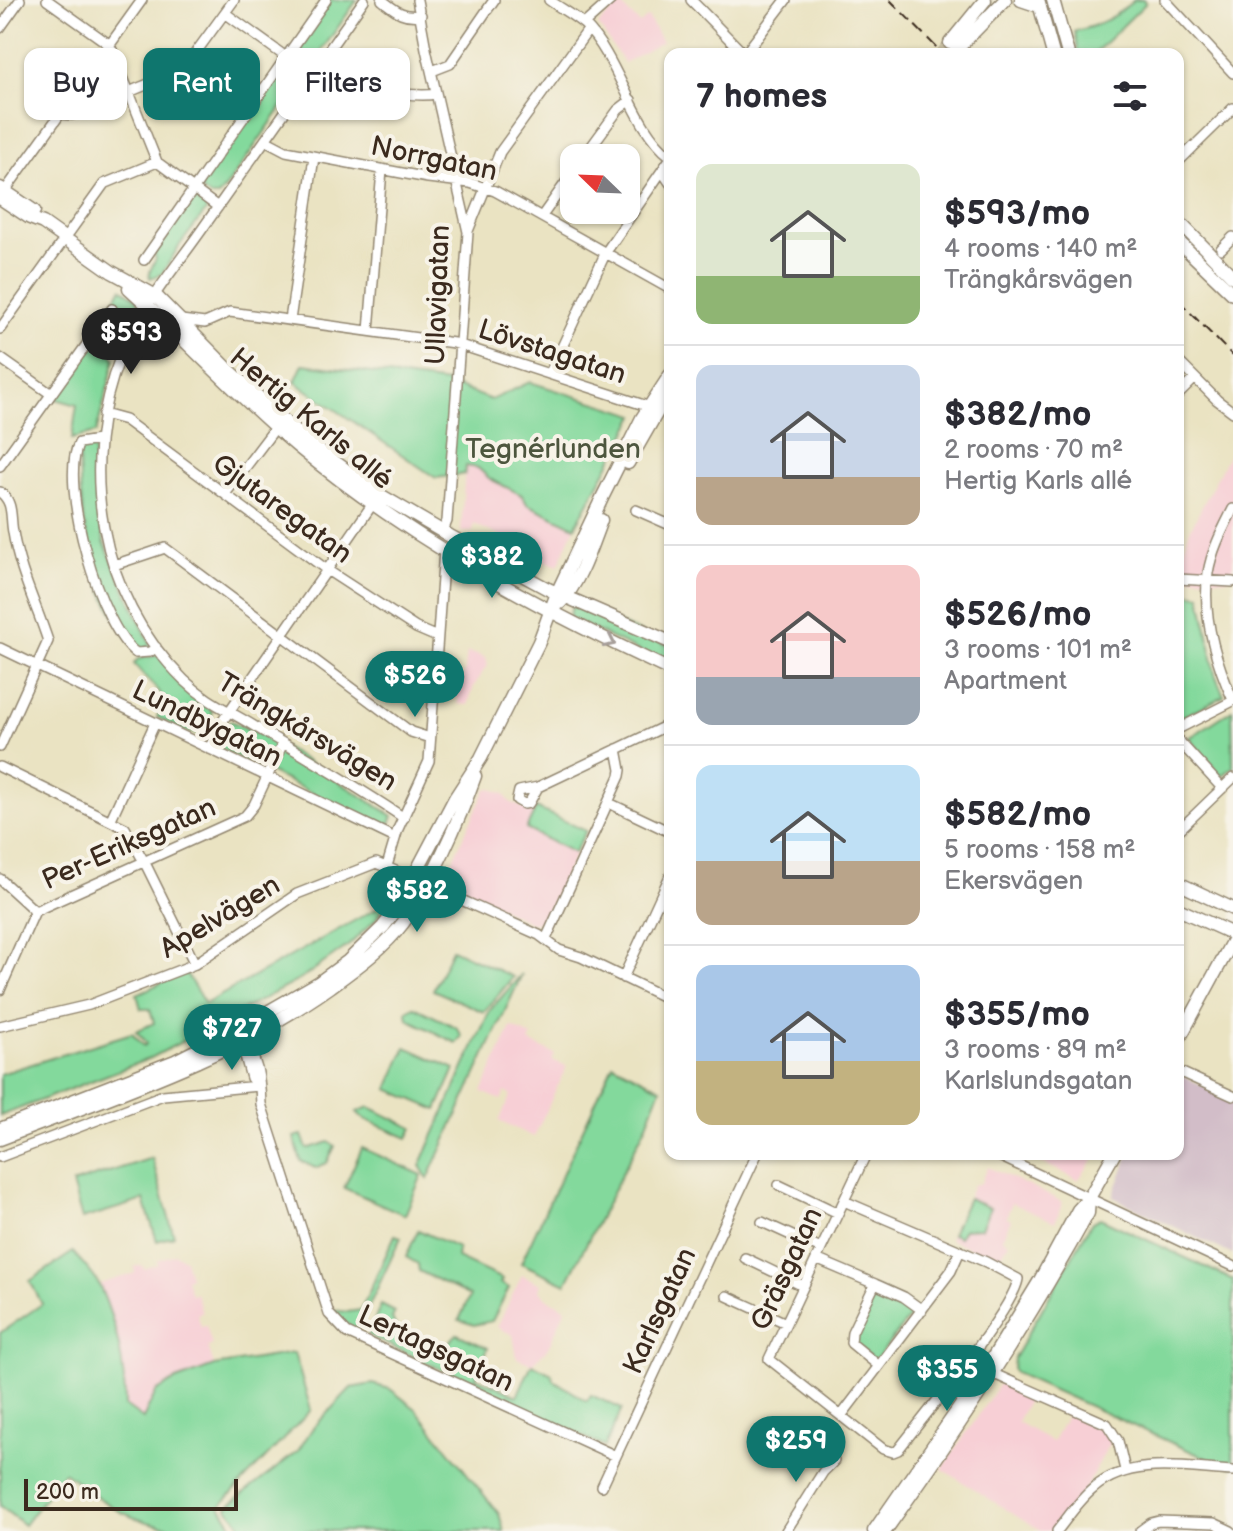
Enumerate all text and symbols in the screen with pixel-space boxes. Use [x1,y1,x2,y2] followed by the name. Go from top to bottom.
[24,48,127,120] chip: Buy
[143,48,260,120] chip: Rent
[276,48,410,120] chip: Filters
[1108,74,1152,118] icon: filters
[696,76,827,117] text: 7 homes
[368,130,500,188] street label: Norrgatan
[560,144,640,224] north arrow
[560,144,640,224] map controls
[944,193,1090,234] text: $593/mo
[760,196,856,292] icon: home
[419,224,457,366] street label: Ullavigatan
[944,234,1138,265] text: 4 rooms · 140 m²
[944,265,1133,296] text: Trängkårsvägen
[84,308,178,376] pin: $593
[474,313,630,391] street label: Lövstagatan
[100,318,162,349] text: $593
[223,341,399,497] street label: Hertig Karls allé
[944,394,1091,435] text: $382/mo
[760,397,856,493] icon: home
[465,433,641,466] park label: Tegnérlunden
[944,435,1123,466] text: 2 rooms · 70 m²
[206,447,358,571] street label: Gjutaregatan
[944,466,1132,497] text: Hertig Karls allé
[445,532,539,600] pin: $382
[460,542,524,573] text: $382
[944,594,1091,635] text: $526/mo
[760,597,856,693] icon: home
[602,632,617,648] one-way arrow
[944,635,1132,666] text: 3 rooms · 101 m²
[368,651,462,719] pin: $526
[383,661,447,692] text: $526
[211,665,403,799] street label: Trängkårsvägen
[944,666,1067,697] text: Apartment
[127,674,287,774] street label: Lundbygatan
[37,791,221,897] street label: Per-Eriksgatan
[944,794,1091,835] text: $582/mo
[760,797,856,893] icon: home
[944,835,1136,866] text: 5 rooms · 158 m²
[370,866,464,934] pin: $582
[944,866,1083,897] text: Ekersvägen
[154,868,286,966] street label: Apelvägen
[385,876,449,907] text: $582
[944,994,1090,1035] text: $355/mo
[760,997,856,1093] icon: home
[185,1004,279,1072] pin: $727
[202,1014,262,1045] text: $727
[944,1035,1127,1066] text: 3 rooms · 89 m²
[944,1066,1132,1097] text: Karlslundsgatan
[744,1202,830,1336] street label: Gräsgatan
[616,1243,704,1379] street label: Karlsgatan
[353,1299,519,1399] street label: Lertagsgatan
[900,1345,994,1413] pin: $355
[916,1355,978,1386] text: $355
[749,1416,843,1484] pin: $259
[765,1426,827,1457] text: $259
[24,1475,238,1511] scale bar
[36,1479,99,1506] text: 200 m

